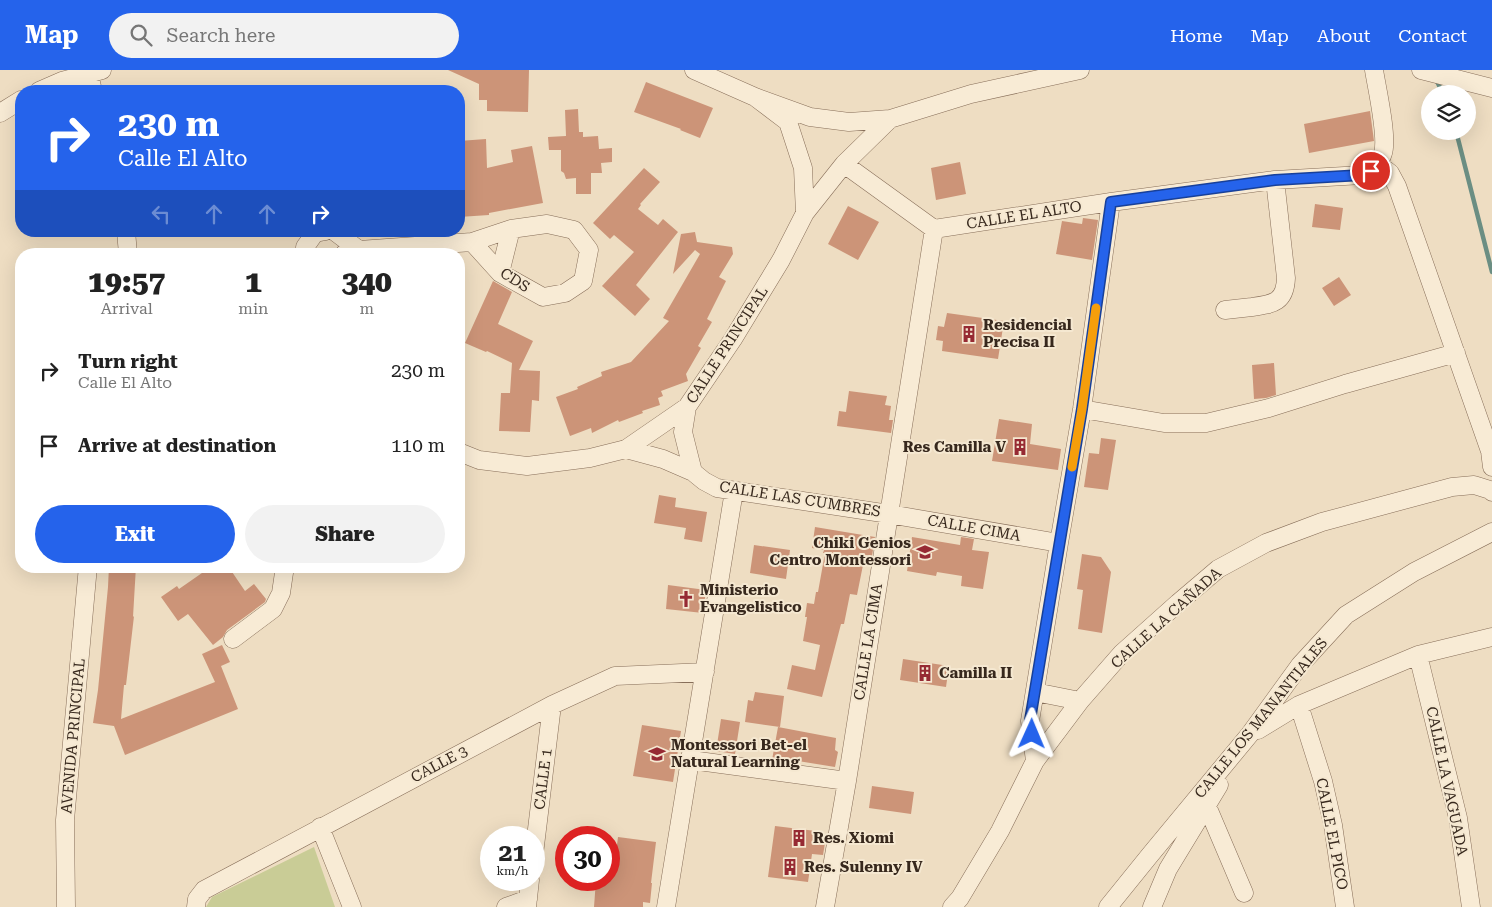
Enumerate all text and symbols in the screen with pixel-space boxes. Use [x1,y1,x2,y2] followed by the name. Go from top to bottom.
[109,13,459,58] search box
[25,21,79,49] text: Map
[127,21,155,49] icon: search
[167,24,275,47] text: Search here
[1170,25,1222,46] text: Home
[1250,25,1289,46] text: Map
[1317,25,1370,46] text: About
[1398,25,1467,46] text: Contact
[1421,85,1476,140] map controls
[1421,85,1476,140] button: layers
[118,104,219,145] text: 230 m
[35,105,100,170] icon: right
[118,146,247,171] text: Calle El Alto
[1350,150,1392,192] pin
[1357,157,1385,185] icon: arrive
[965,197,1083,233] street label: CALLE EL ALTO
[147,200,175,228] icon: left
[200,200,228,228] icon: ahead
[253,200,281,228] icon: ahead
[306,200,334,228] icon: right
[88,264,165,299] text: 19:57
[245,264,262,299] text: 1
[341,264,392,299] text: 340
[497,264,533,296] street label: CDS
[682,283,772,407] street label: CALLE PRINCIPAL
[101,299,153,318] text: Arrival
[238,299,268,318] text: min
[359,299,374,318] text: m
[983,316,1072,351] place label: Residencial Precisa II
[959,324,979,344] building icon: Residencial Precisa II
[78,350,178,373] text: Turn right
[35,357,63,385] icon: right
[391,359,445,382] text: 230 m
[78,373,172,392] text: Calle El Alto
[35,432,63,460] icon: arrive
[78,434,276,457] text: Arrive at destination
[391,434,445,457] text: 110 m
[1010,437,1030,457] building icon: Res Camilla V
[903,438,1006,456] place label: Res Camilla V
[718,477,882,521] street label: CALLE LAS CUMBRES
[35,505,235,563] button: Exit
[245,505,445,563] button: Share
[926,511,1023,545] street label: CALLE CIMA
[769,534,911,569] place label: Chiki Genios Centro Montessori
[915,542,935,562] school or university icon: Chiki Genios Centro Montessori
[1107,563,1225,672] street label: CALLE LA CAÑADA
[700,581,802,616] place label: Ministerio Evangelistico
[850,582,886,702] street label: CALLE LA CIMA
[676,589,696,609] church icon: Ministerio Evangelistico
[1191,634,1331,802] street label: CALLE LOS MANANTIALES
[57,658,89,814] street label: AVENIDA PRINCIPAL
[915,663,935,683] building icon: Camilla II
[939,664,1012,682] place label: Camilla II
[1422,705,1472,858] street label: CALLE LA VAGUADA
[1005,707,1057,759] position arrow
[671,736,807,771] place label: Montessori Bet-el Natural Learning
[408,742,470,786] street label: CALLE 3
[647,744,667,764] school or university icon: Montessori Bet-el Natural Learning
[530,747,556,811] street label: CALLE 1
[1312,776,1352,892] street label: CALLE EL PICO
[555,826,620,891] speed limit sign: 30
[789,828,809,848] building icon: Res. Xiomi
[813,829,894,847] place label: Res. Xiomi
[498,838,527,867] text: 21
[780,857,800,877] building icon: Res. Sulenny IV
[804,858,923,876] place label: Res. Sulenny IV
[496,864,529,878] text: km/h

